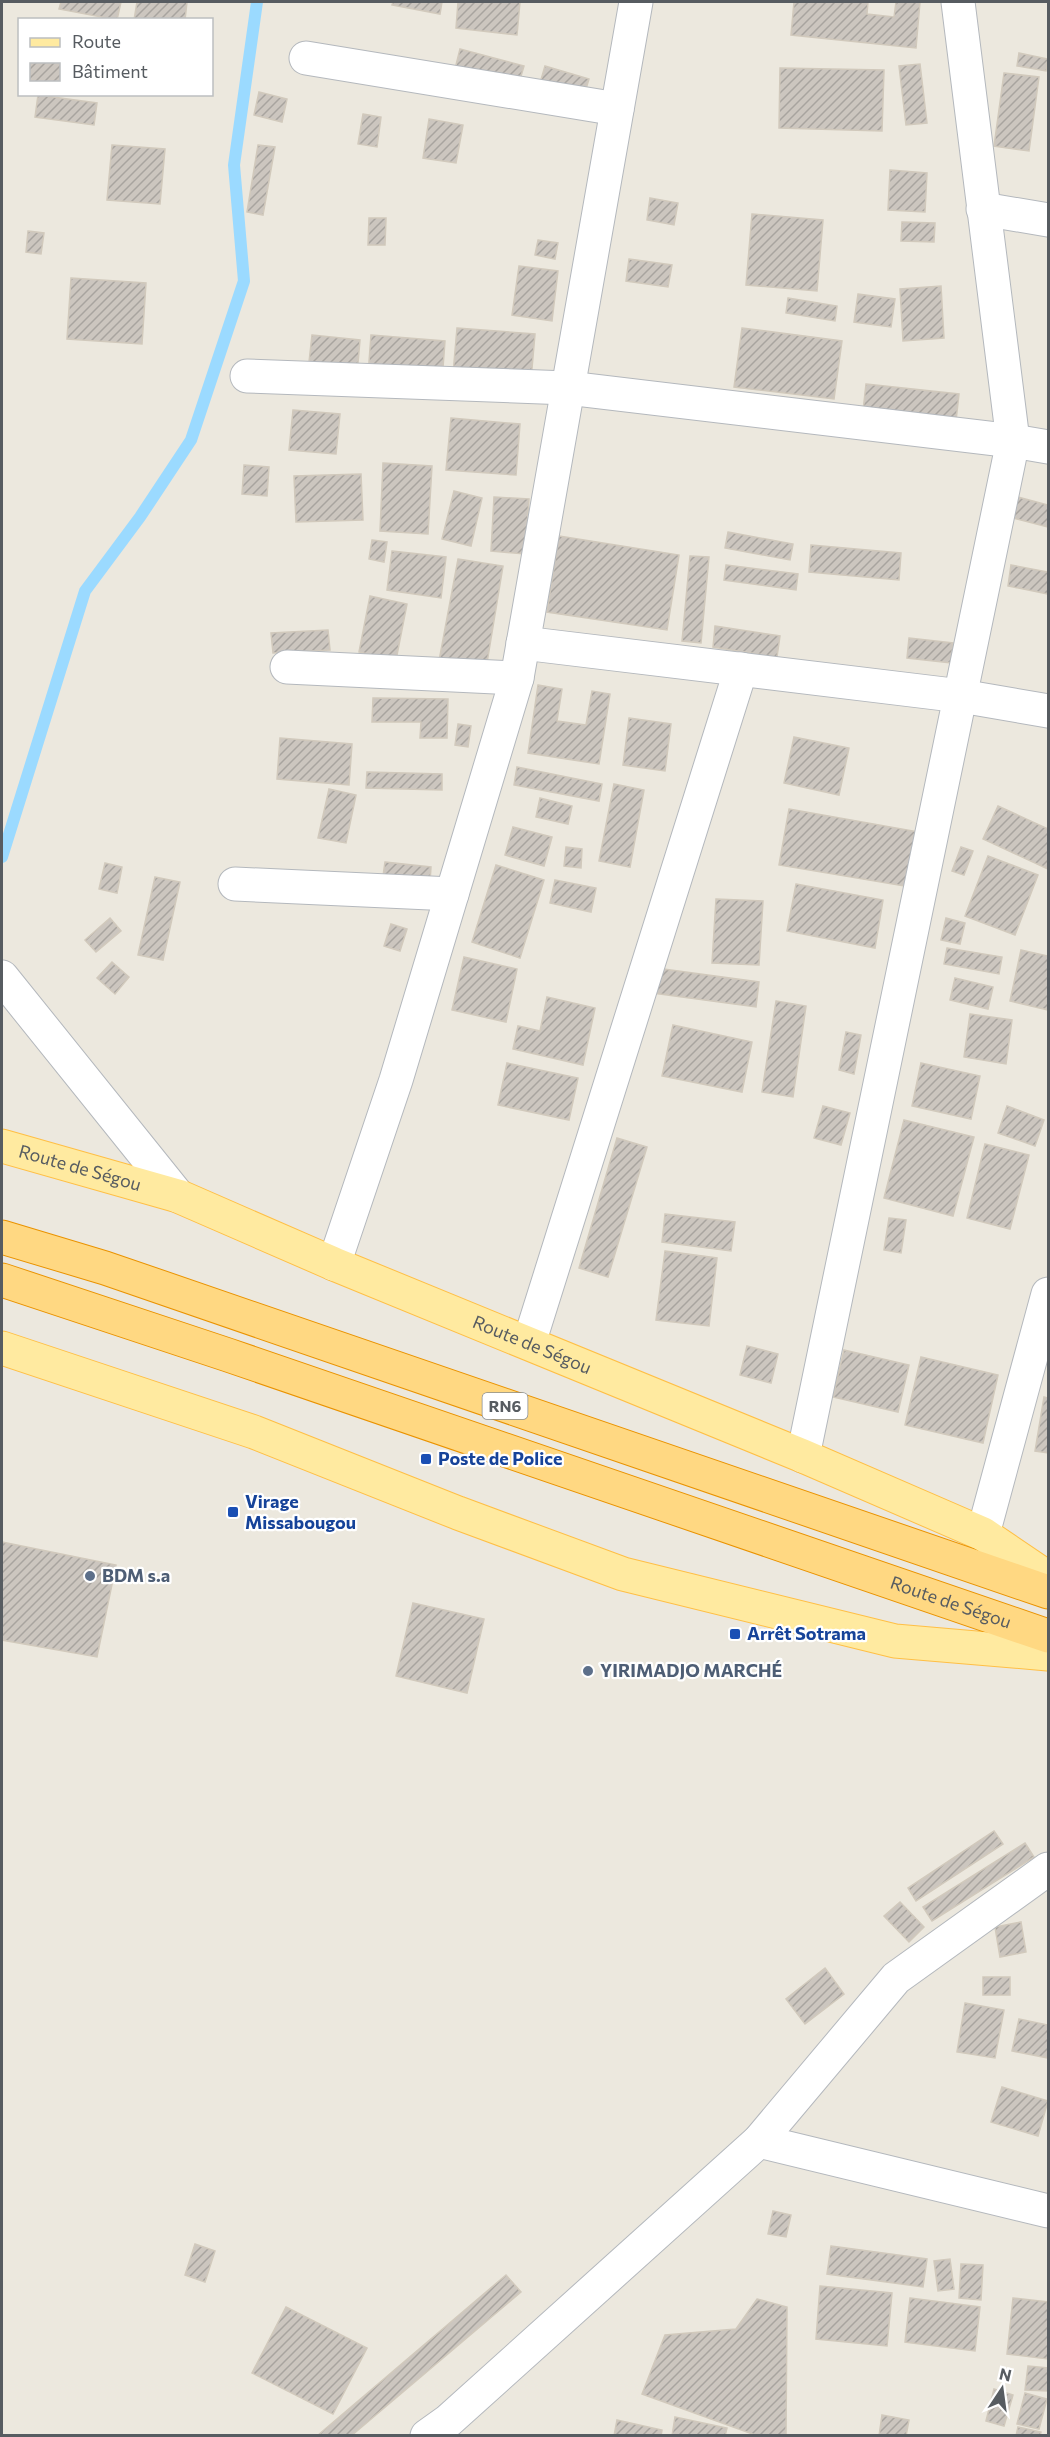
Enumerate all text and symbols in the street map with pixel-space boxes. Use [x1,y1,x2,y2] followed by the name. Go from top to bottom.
[18,18,213,96] legend
[72,30,121,52] text: Route
[72,60,148,82] text: Bâtiment
[16,1139,144,1195] street label: Route de Ségou
[470,1310,595,1378] street label: Route de Ségou
[482,1393,528,1419] road number: RN6
[438,1447,563,1469] place label: Poste de Police
[419,1452,433,1466] marker: Poste de Police
[245,1490,356,1533] place label: Virage Missabougou
[226,1505,240,1519] marker: Virage Missabougou
[102,1564,170,1586] place label: BDM s.a
[83,1569,97,1583] marker: BDM s.a
[888,1571,1014,1633] street label: Route de Ségou
[747,1622,866,1644] place label: Arrêt Sotrama
[728,1627,742,1641] marker: Arrêt Sotrama
[600,1659,782,1681] place label: YIRIMADJO MARCHÉ
[581,1664,595,1678] marker: YIRIMADJO MARCHÉ
[972,2359,1032,2419] north arrow
[998,2363,1013,2385] text: N

